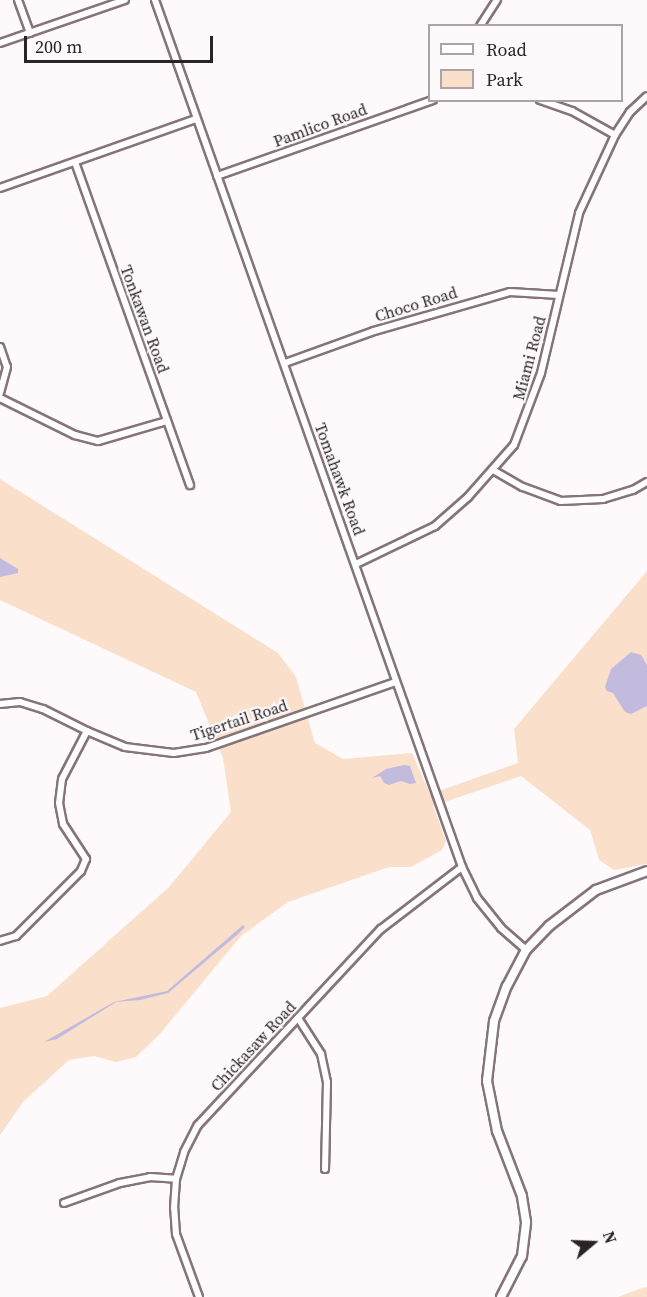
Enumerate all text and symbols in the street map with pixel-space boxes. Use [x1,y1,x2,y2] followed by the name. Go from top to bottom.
[27,24,216,62] scale bar
[428,24,623,102] legend
[35,34,82,59] text: 200 m
[486,37,527,62] text: Road
[486,67,523,92] text: Park
[271,99,369,151] street label: Pamlico Road
[117,262,173,376] street label: Tonkawan Road
[373,282,459,326] street label: Choco Road
[509,314,549,402] street label: Miami Road
[311,420,369,538] street label: Tomahawk Road
[188,695,290,745] street label: Tigertail Road
[206,997,300,1095] street label: Chickasaw Road
[563,1213,623,1273] north arrow
[598,1228,622,1246] text: N

